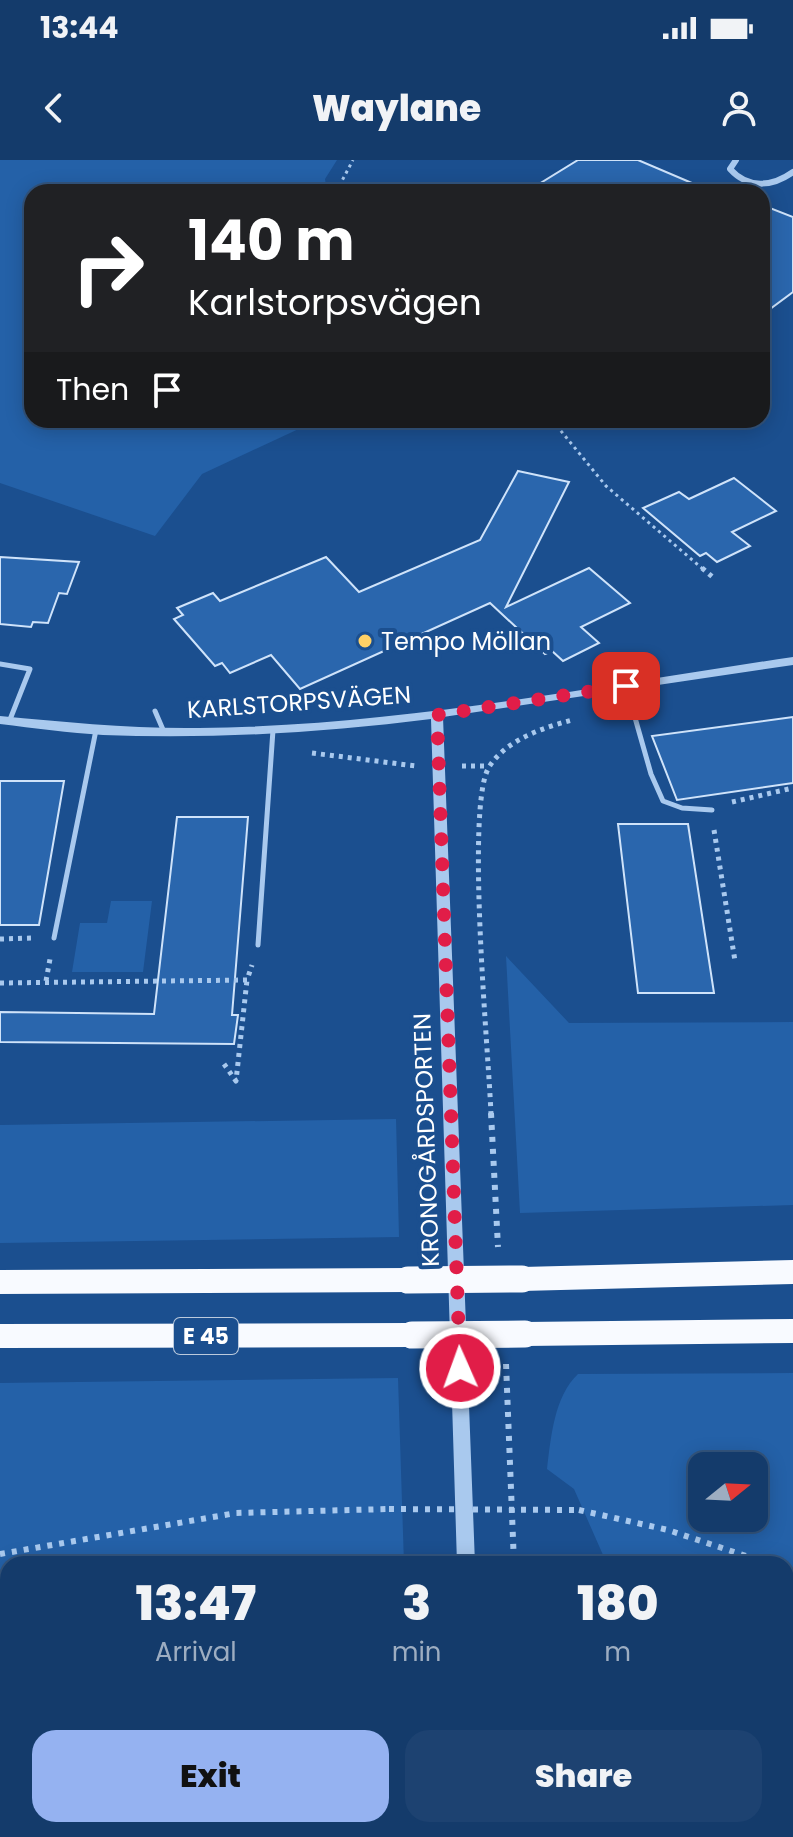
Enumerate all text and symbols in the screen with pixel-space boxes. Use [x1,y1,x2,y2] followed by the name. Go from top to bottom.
[40,6,119,49] text: 13:44
[312,83,481,134] text: Waylane
[32,86,76,130] icon: back
[717,86,761,130] icon: person
[188,201,355,280] text: 140 m
[56,216,160,320] icon: right
[188,277,482,328] text: Karlstorpsvägen
[56,368,129,411] text: Then
[145,368,189,412] icon: arrive
[381,625,551,658] place label: Tempo Möllan
[356,632,374,650] marker: Tempo Möllan
[592,652,660,720] pin
[604,664,648,708] icon: arrive
[186,678,412,726] street label: KARLSTORPSVÄGEN
[405,1013,447,1267] street label: KRONOGÅRDSPORTEN
[174,1318,238,1354] road number: E 45
[418,1326,502,1410] position arrow
[688,1452,768,1532] north arrow
[688,1452,768,1532] map controls
[136,1570,256,1637] text: 13:47
[402,1570,431,1637] text: 3
[577,1570,658,1637] text: 180
[155,1634,237,1670] text: Arrival
[392,1634,441,1670] text: min
[604,1634,631,1670] text: m
[32,1730,389,1822] button: Exit
[405,1730,762,1822] button: Share

